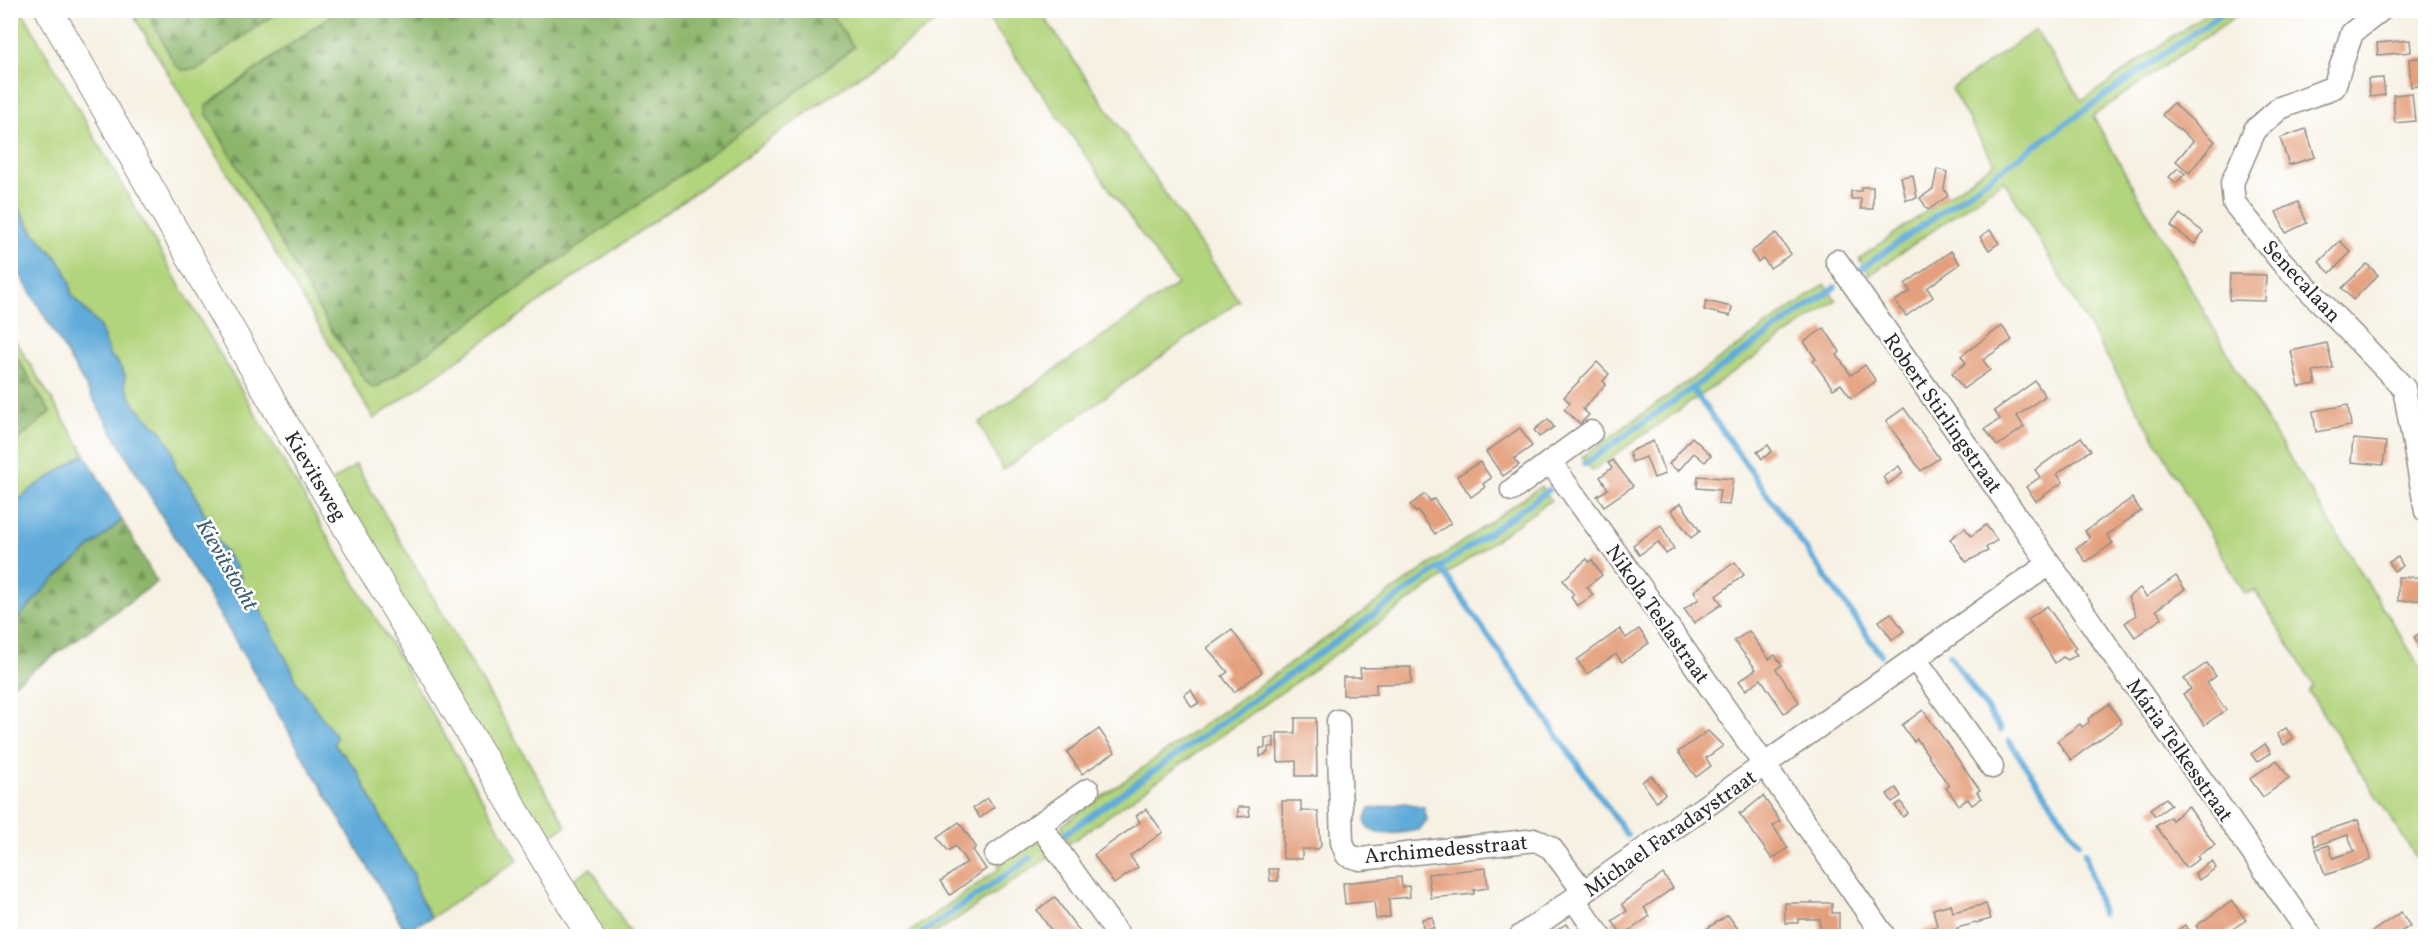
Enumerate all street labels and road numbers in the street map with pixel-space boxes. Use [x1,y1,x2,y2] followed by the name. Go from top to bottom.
[2255,234,2347,330] street label: Senecalaan
[1875,328,2008,500] street label: Robert Stirlingstraat
[276,426,353,527] street label: Kievitsweg
[1598,539,1716,690] street label: Nikola Teslastraat
[2118,673,2239,829] street label: Mária Telkesstraat
[1579,764,1763,905] street label: Michael Faradaystraat
[1363,829,1529,872] street label: Archimedesstraat

